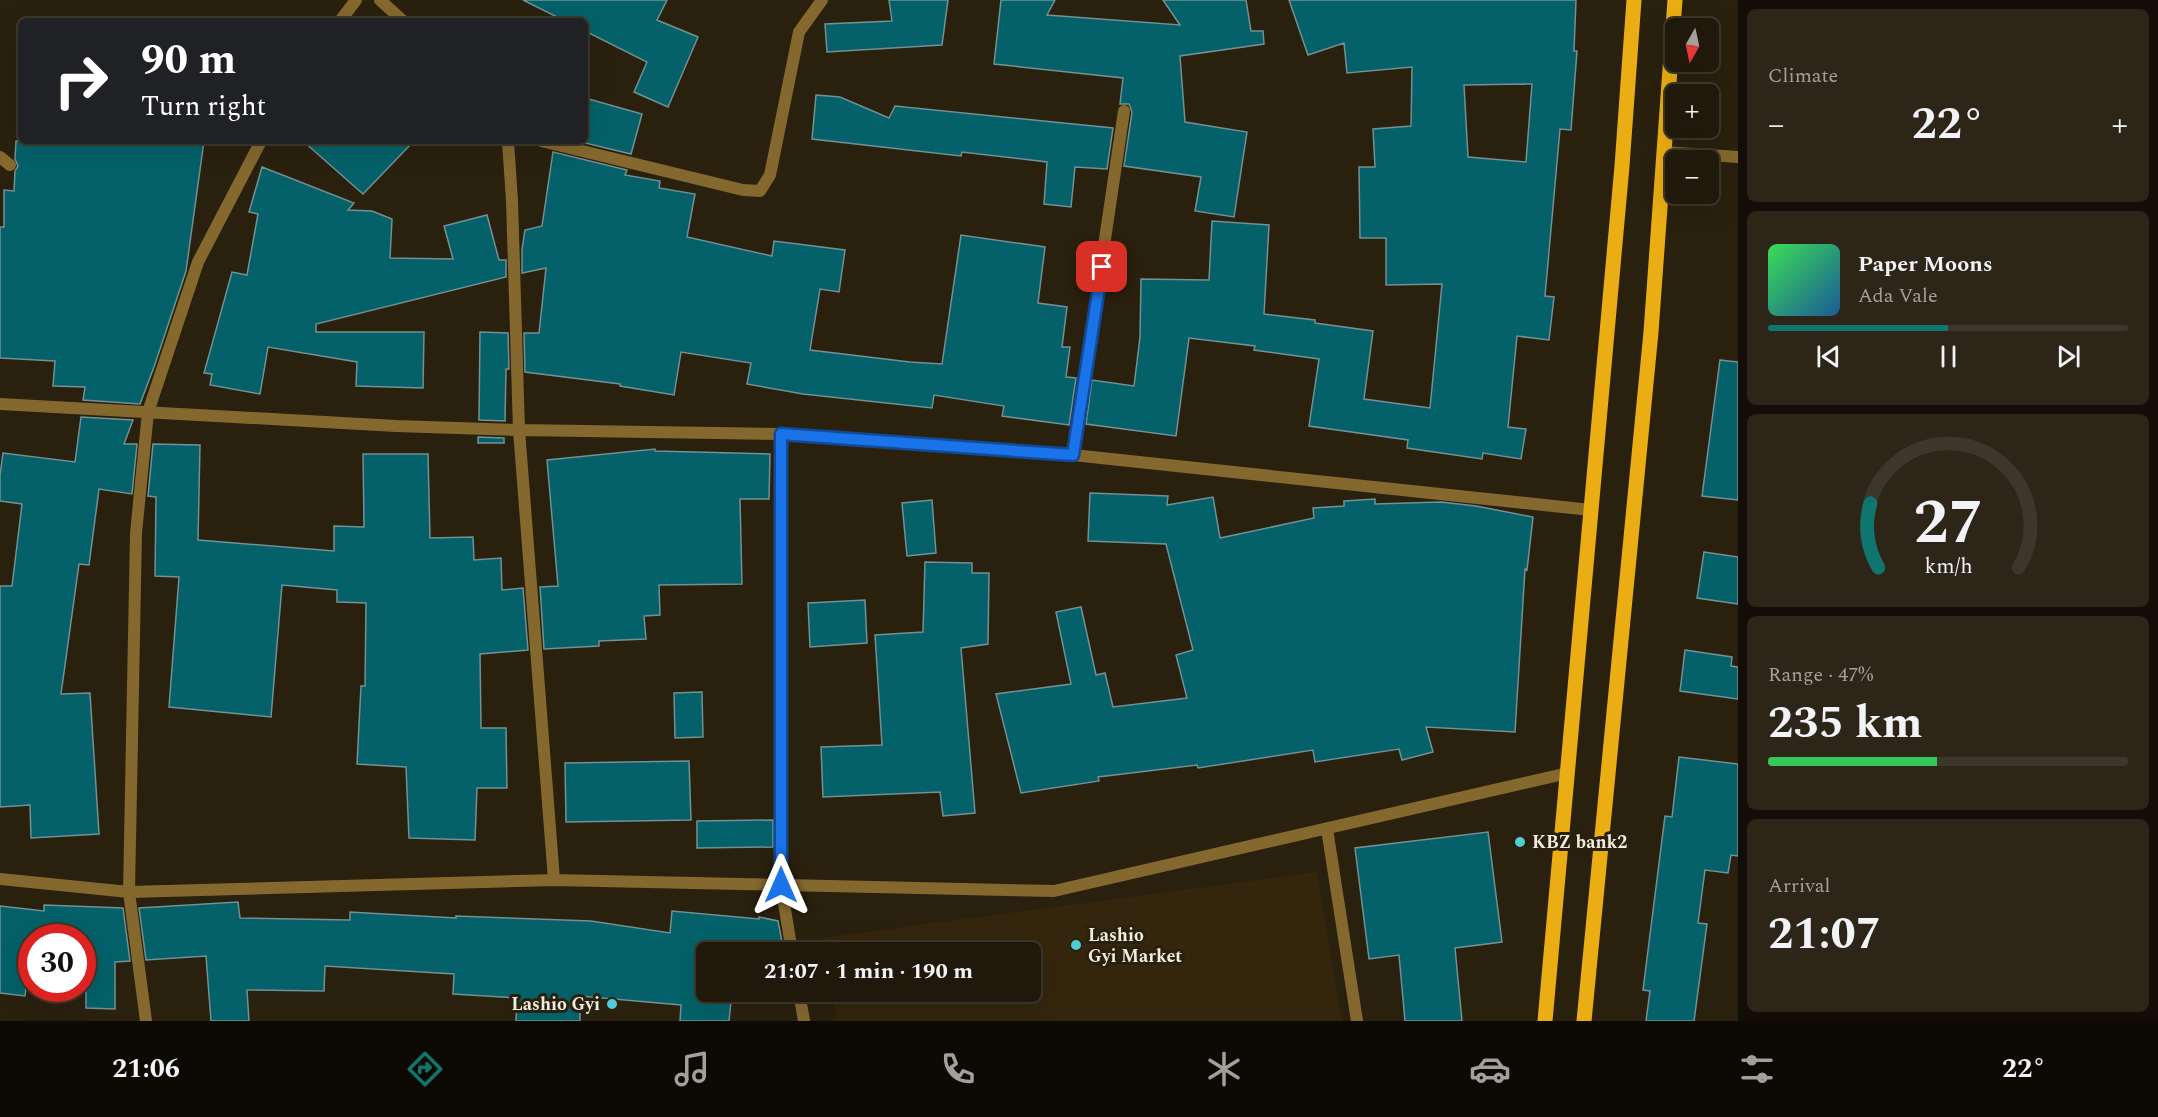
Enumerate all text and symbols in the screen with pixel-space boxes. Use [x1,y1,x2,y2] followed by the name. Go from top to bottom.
[1665,18,1719,72] north arrow
[1665,18,1719,204] map controls
[141,29,236,92] text: 90 m
[42,42,120,120] icon: right
[1768,61,1838,91] text: Climate
[1665,84,1719,138] button: +
[141,86,266,128] text: Turn right
[1912,90,1985,159] text: 22°
[1768,100,1785,150] text: −
[2112,100,2128,150] text: +
[1665,150,1719,204] button: −
[1076,241,1127,292] pin
[1858,248,1993,281] text: Paper Moons
[1085,250,1118,283] icon: arrive
[1858,281,1938,311] text: Ada Vale
[1812,340,1845,373] icon: previous
[1932,340,1965,373] icon: pause
[2052,340,2085,373] icon: next
[1913,476,1983,571] text: 27
[1924,550,1972,583] text: km/h
[1768,660,1873,690] text: Range · 47%
[1768,689,1923,758] text: 235 km
[1532,829,1627,856] place label: KBZ bank2
[1513,835,1527,849] marker: KBZ bank2
[749,853,813,917] position arrow
[1768,871,1830,901] text: Arrival
[1768,900,1881,969] text: 21:07
[1088,922,1182,970] place label: Lashio Gyi Market
[18,924,96,1002] speed limit sign: 30
[1069,938,1083,952] marker: Lashio Gyi Market
[764,955,973,988] text: 21:07 · 1 min · 190 m
[511,991,600,1018] place label: Lashio Gyi
[605,997,619,1011] marker: Lashio Gyi
[112,1048,180,1090] text: 21:06
[404,1048,446,1090] icon: directions
[671,1048,713,1090] icon: music
[937,1048,979,1090] icon: phone
[1203,1048,1245,1090] icon: climate
[1469,1048,1511,1090] icon: car
[1736,1048,1778,1090] icon: filters
[2002,1048,2046,1090] text: 22°

